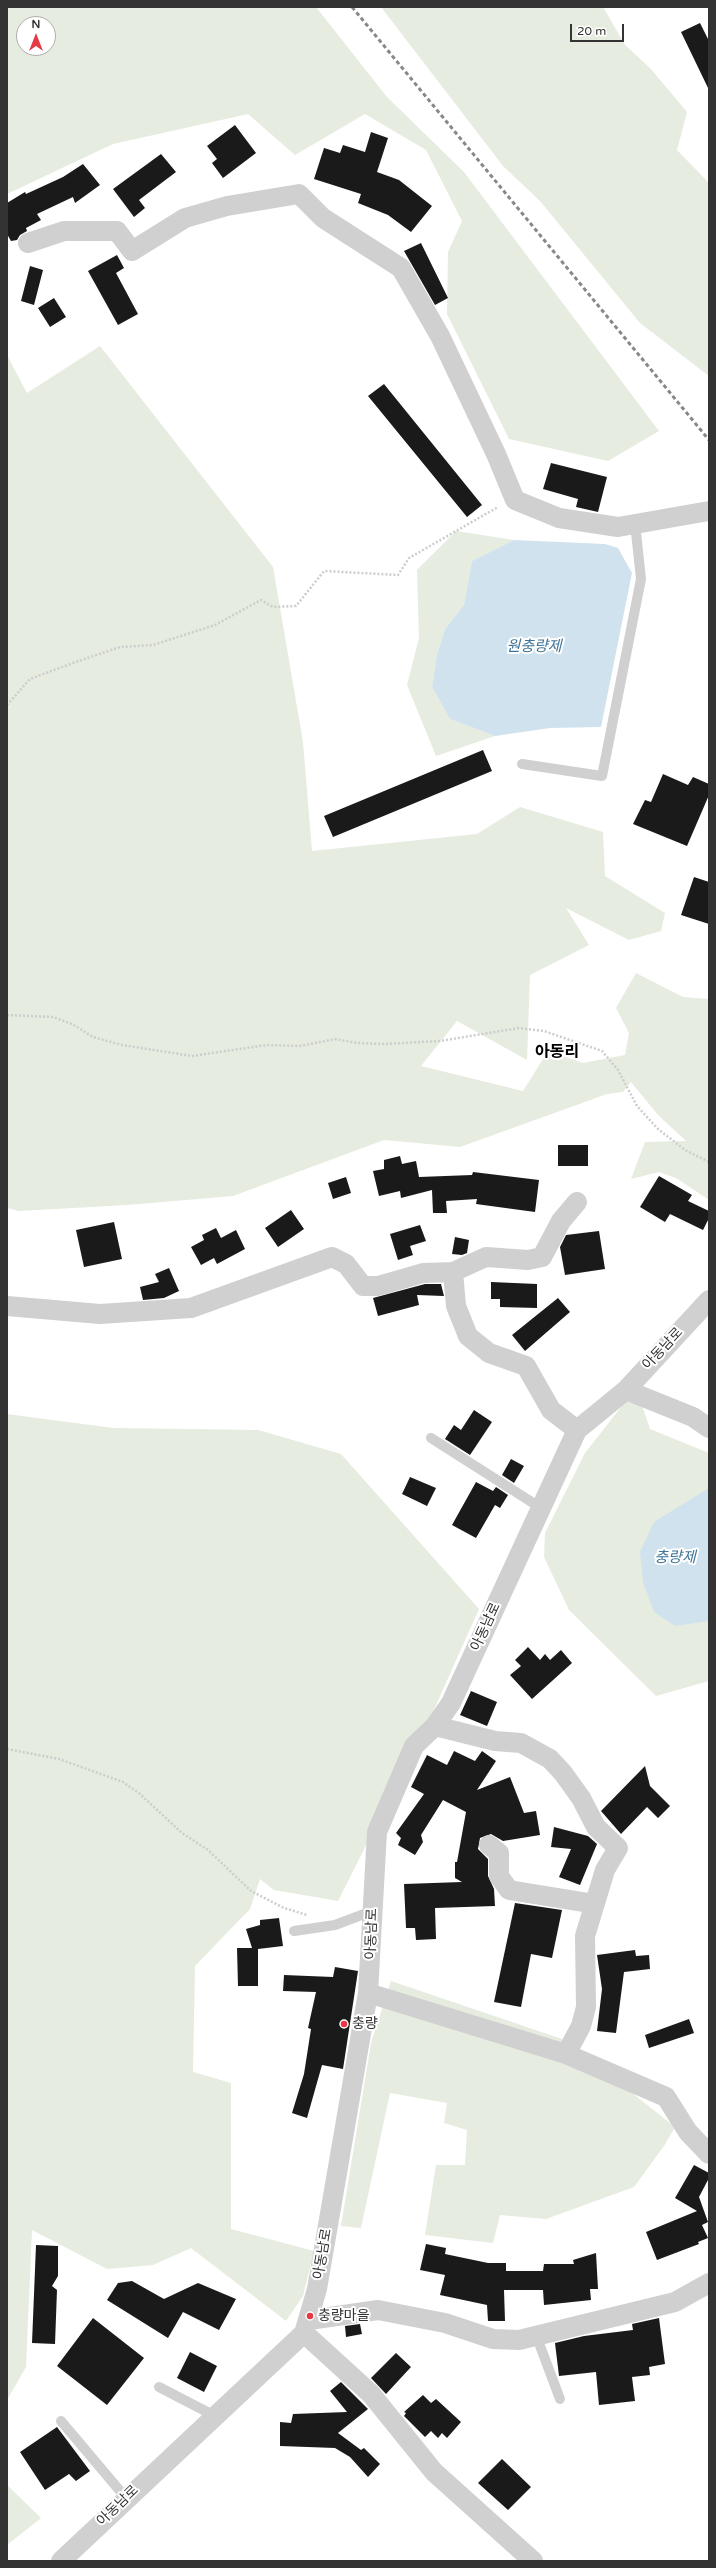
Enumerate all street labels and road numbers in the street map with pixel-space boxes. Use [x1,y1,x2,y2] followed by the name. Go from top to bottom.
[639,1324,687,1374] street label: 아동남로
[468,1600,504,1654] street label: 아동남로
[363,1908,381,1960] street label: 아동남로
[310,2227,336,2281] street label: 아동남로
[94,2482,142,2530] street label: 아동남로

